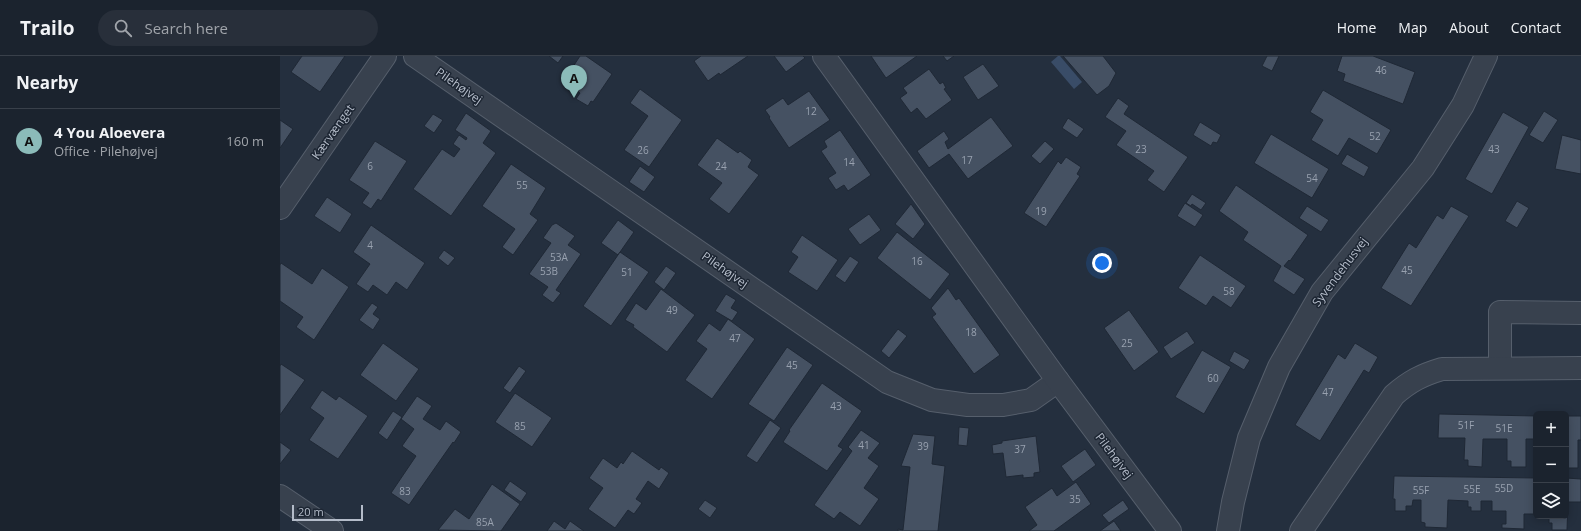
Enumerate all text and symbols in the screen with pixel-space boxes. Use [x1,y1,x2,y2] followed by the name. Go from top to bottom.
[98,10,378,46] search box
[20,15,74,41] text: Trailo
[112,17,134,39] icon: search
[144,18,228,38] text: Search here
[1337,18,1376,37] text: Home
[1398,18,1427,37] text: Map
[1449,18,1489,37] text: About
[1511,18,1561,37] text: Contact
[433,63,486,108] street label: Pilehøjvej
[1375,63,1387,77] house number: 46
[561,65,587,98] pin: A
[16,71,78,94] text: Nearby
[307,101,358,163] street label: Kærvænget
[805,104,817,118] house number: 12
[54,122,165,142] text: 4 You Aloevera
[1369,129,1381,143] house number: 52
[25,132,33,150] text: A
[226,132,264,150] text: 160 m
[54,142,158,160] text: Office · Pilehøjvej
[1135,142,1147,156] house number: 23
[1488,142,1500,156] house number: 43
[637,143,649,157] house number: 26
[961,153,973,167] house number: 17
[843,155,855,169] house number: 14
[367,159,373,173] house number: 6
[715,159,727,173] house number: 24
[1306,171,1318,185] house number: 54
[516,178,528,192] house number: 55
[1035,204,1047,218] house number: 19
[1308,233,1371,310] street label: Syvendehusvej
[367,238,373,252] house number: 4
[699,247,752,292] street label: Pilehøjvej
[550,250,569,264] house number: 53A
[1092,253,1112,273] your location
[911,254,923,268] house number: 16
[1401,263,1413,277] house number: 45
[540,264,558,278] house number: 53B
[621,265,633,279] house number: 51
[1223,284,1235,298] house number: 58
[666,303,678,317] house number: 49
[965,325,977,339] house number: 18
[729,331,741,345] house number: 47
[1121,336,1133,350] house number: 25
[786,358,798,372] house number: 45
[1207,371,1219,385] house number: 60
[1322,385,1334,399] house number: 47
[830,399,842,413] house number: 43
[1533,411,1569,519] map controls
[1533,411,1569,447] button: +
[1458,418,1474,432] house number: 51F
[514,419,526,433] house number: 85
[1496,421,1513,435] house number: 51E
[1092,429,1137,482] street label: Pilehøjvej
[858,438,870,452] house number: 41
[917,439,929,453] house number: 39
[1014,442,1026,456] house number: 37
[1533,447,1569,483] button: −
[1495,481,1513,495] house number: 55D
[1464,482,1481,496] house number: 55E
[1413,483,1429,497] house number: 55F
[1533,483,1569,519] button: layers
[399,484,411,498] house number: 83
[1069,492,1081,506] house number: 35
[292,503,363,522] scale bar
[298,504,324,519] text: 20 m
[476,515,495,529] house number: 85A

